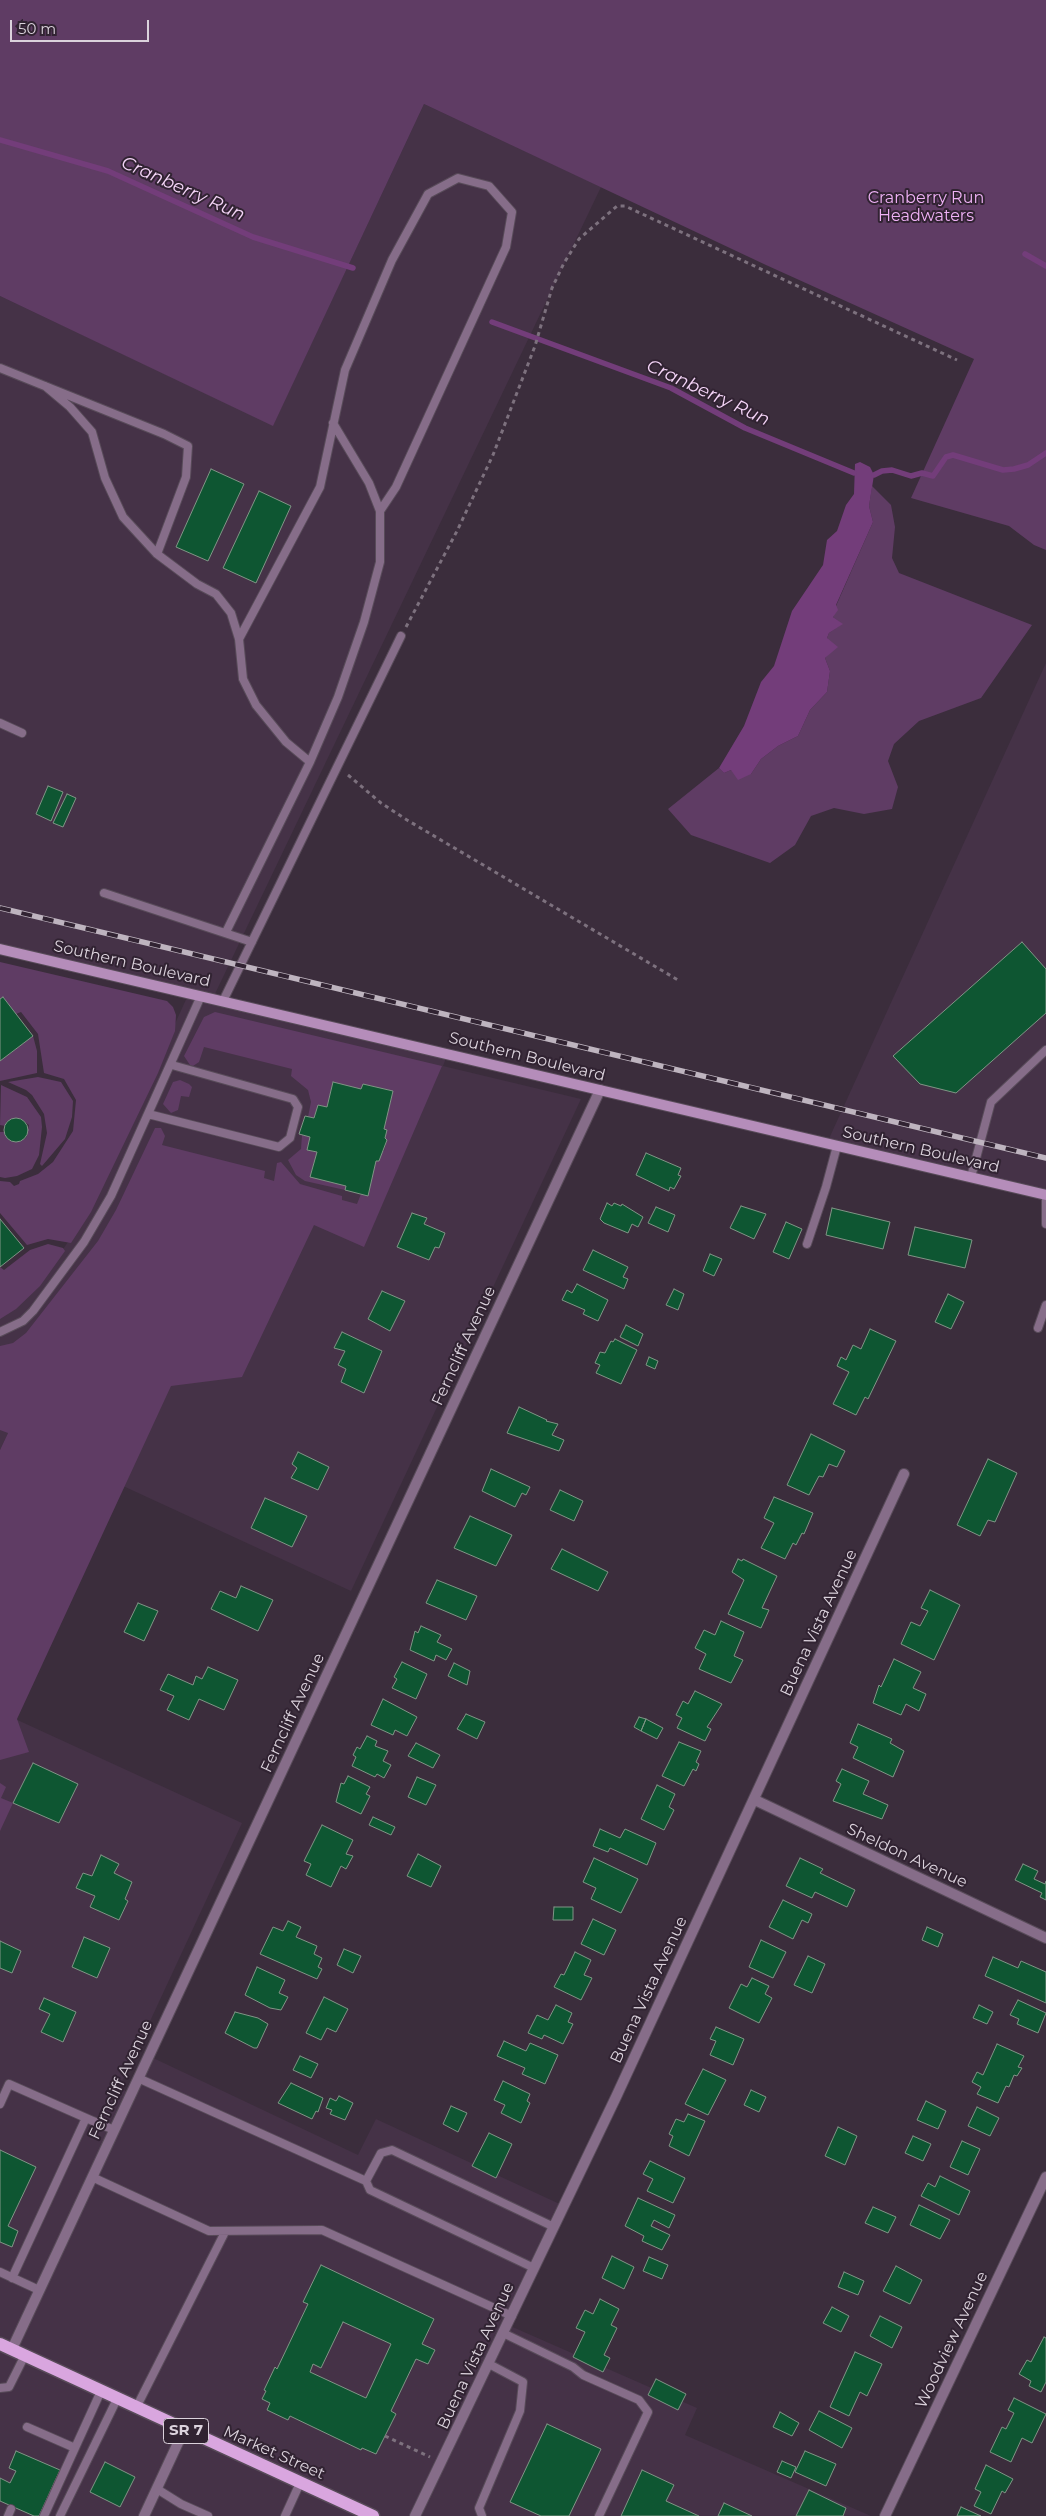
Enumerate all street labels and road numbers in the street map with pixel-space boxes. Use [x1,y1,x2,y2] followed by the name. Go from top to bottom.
[52,937,212,991] street label: Southern Boulevard
[447,1028,607,1086] street label: Southern Boulevard
[841,1123,1001,1177] street label: Southern Boulevard
[428,1283,500,1409] street label: Ferncliff Avenue
[776,1546,862,1700] street label: Buena Vista Avenue
[257,1650,329,1776] street label: Ferncliff Avenue
[844,1820,970,1892] street label: Sheldon Avenue
[606,1913,692,2067] street label: Buena Vista Avenue
[85,2017,157,2143] street label: Ferncliff Avenue
[912,2268,992,2412] street label: Woodview Avenue
[433,2279,519,2433] street label: Buena Vista Avenue
[164,2418,208,2444] road number: SR 7
[220,2422,328,2484] street label: Market Street

